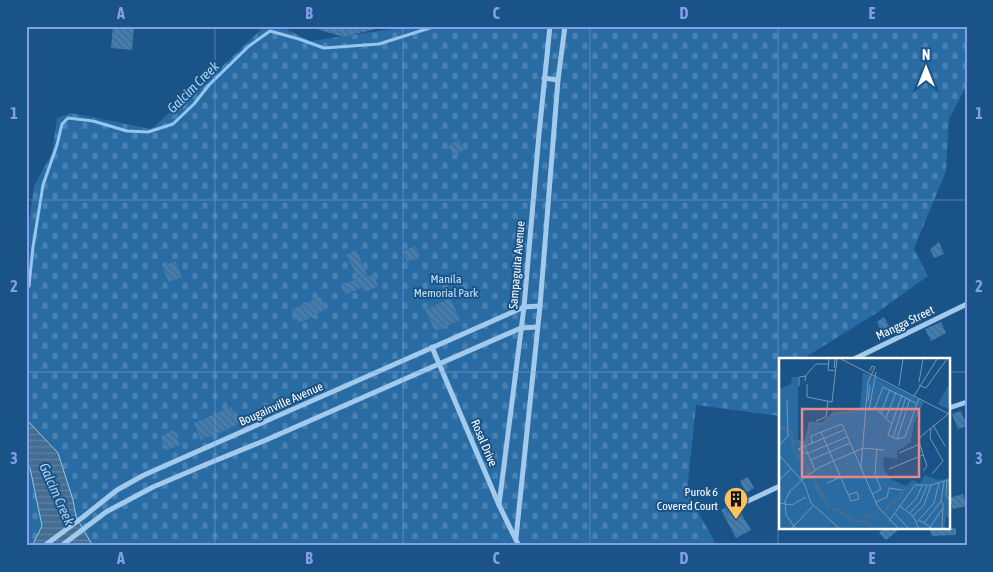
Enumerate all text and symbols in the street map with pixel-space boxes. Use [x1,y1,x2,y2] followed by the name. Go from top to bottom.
[116,4,125,22] text: A
[305,4,313,22] text: B
[492,4,500,22] text: C
[680,4,689,22] text: D
[869,4,876,22] text: E
[900,42,950,92] north arrow
[922,47,930,63] text: N
[164,57,223,116] water label: Galcim Creek
[10,104,18,122] text: 1
[975,104,983,122] text: 1
[506,220,528,310] street label: Sampaguita Avenue
[414,272,479,300] park label: Manila Memorial Park
[10,277,18,295] text: 2
[975,277,983,295] text: 2
[874,303,937,343] street label: Mangga Street
[779,358,950,530] inset map
[237,379,325,429] street label: Bougainville Avenue
[468,417,500,469] street label: Rosal Drive
[10,449,18,467] text: 3
[975,449,983,467] text: 3
[36,460,78,528] water label: Galcim Creek
[657,485,719,513] place label: Purok 6 Covered Court
[723,486,749,520] building icon: Purok 6 Covered Court
[116,549,125,567] text: A
[305,549,313,567] text: B
[492,549,500,567] text: C
[680,549,689,567] text: D
[869,549,876,567] text: E

